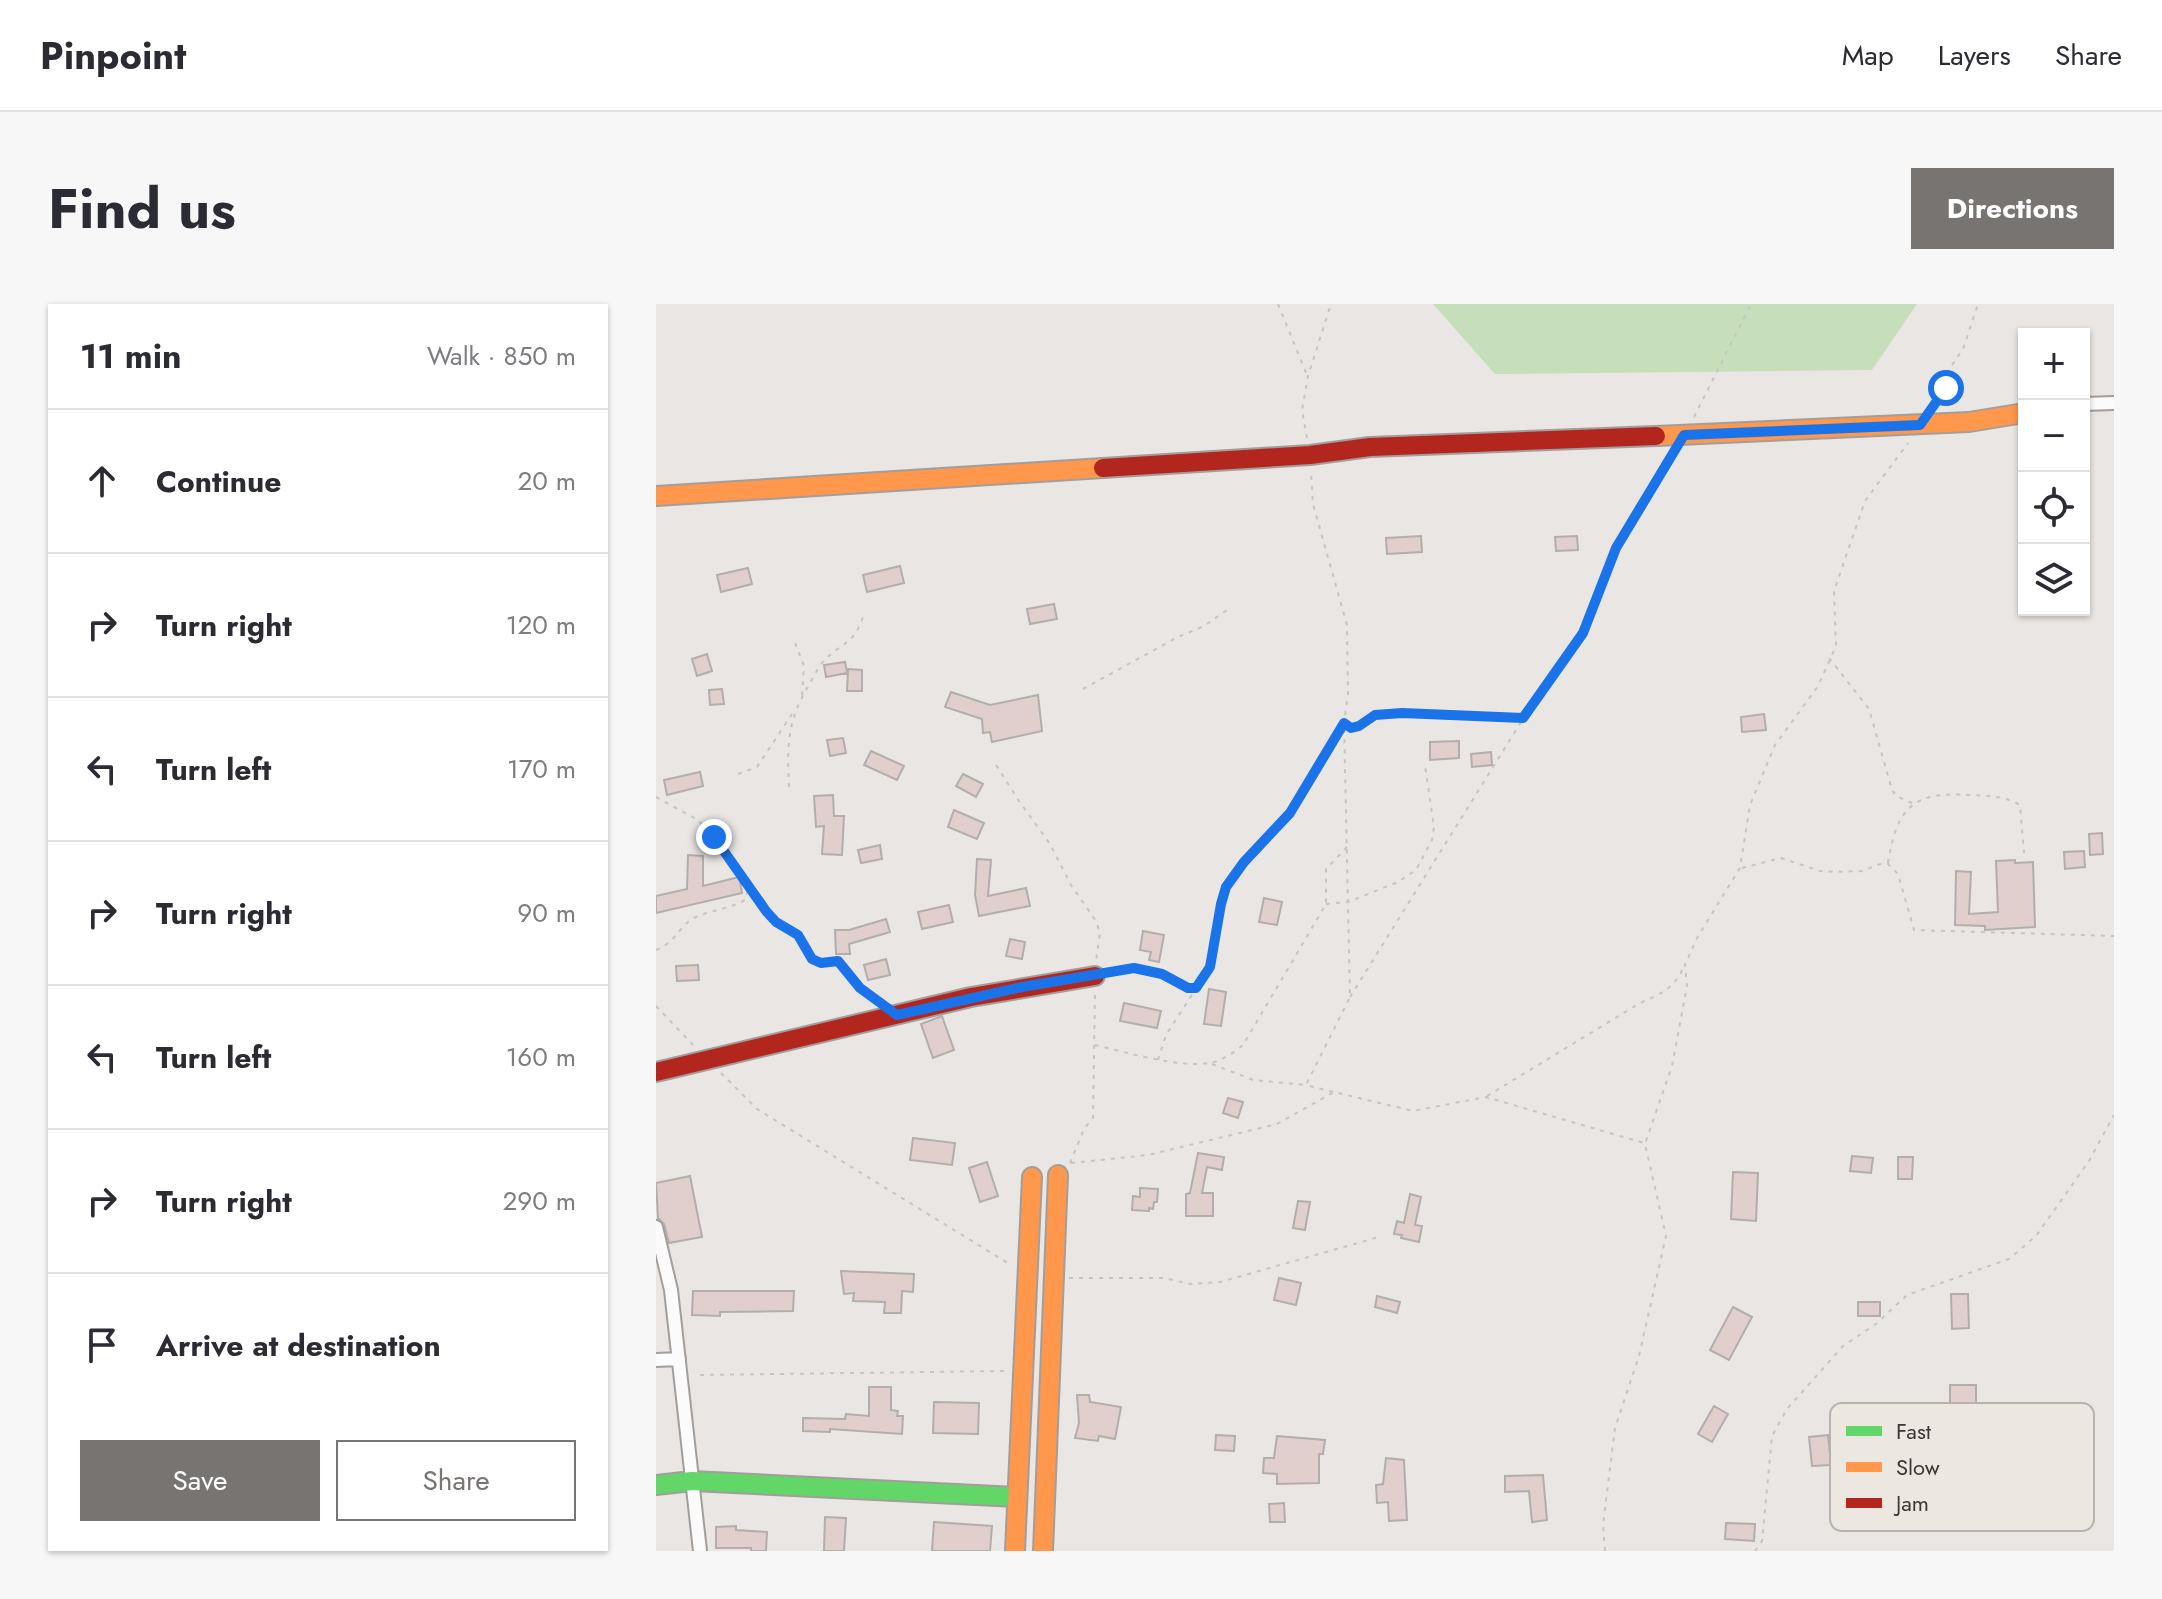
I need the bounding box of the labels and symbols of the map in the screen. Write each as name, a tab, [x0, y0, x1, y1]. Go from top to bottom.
route start	[1928, 370, 1964, 406]
route end	[696, 819, 732, 855]
legend	[1830, 1403, 2094, 1531]
text: Fast	[1896, 1415, 1932, 1447]
text: Slow	[1896, 1451, 1940, 1483]
text: Jam	[1893, 1487, 1929, 1519]

